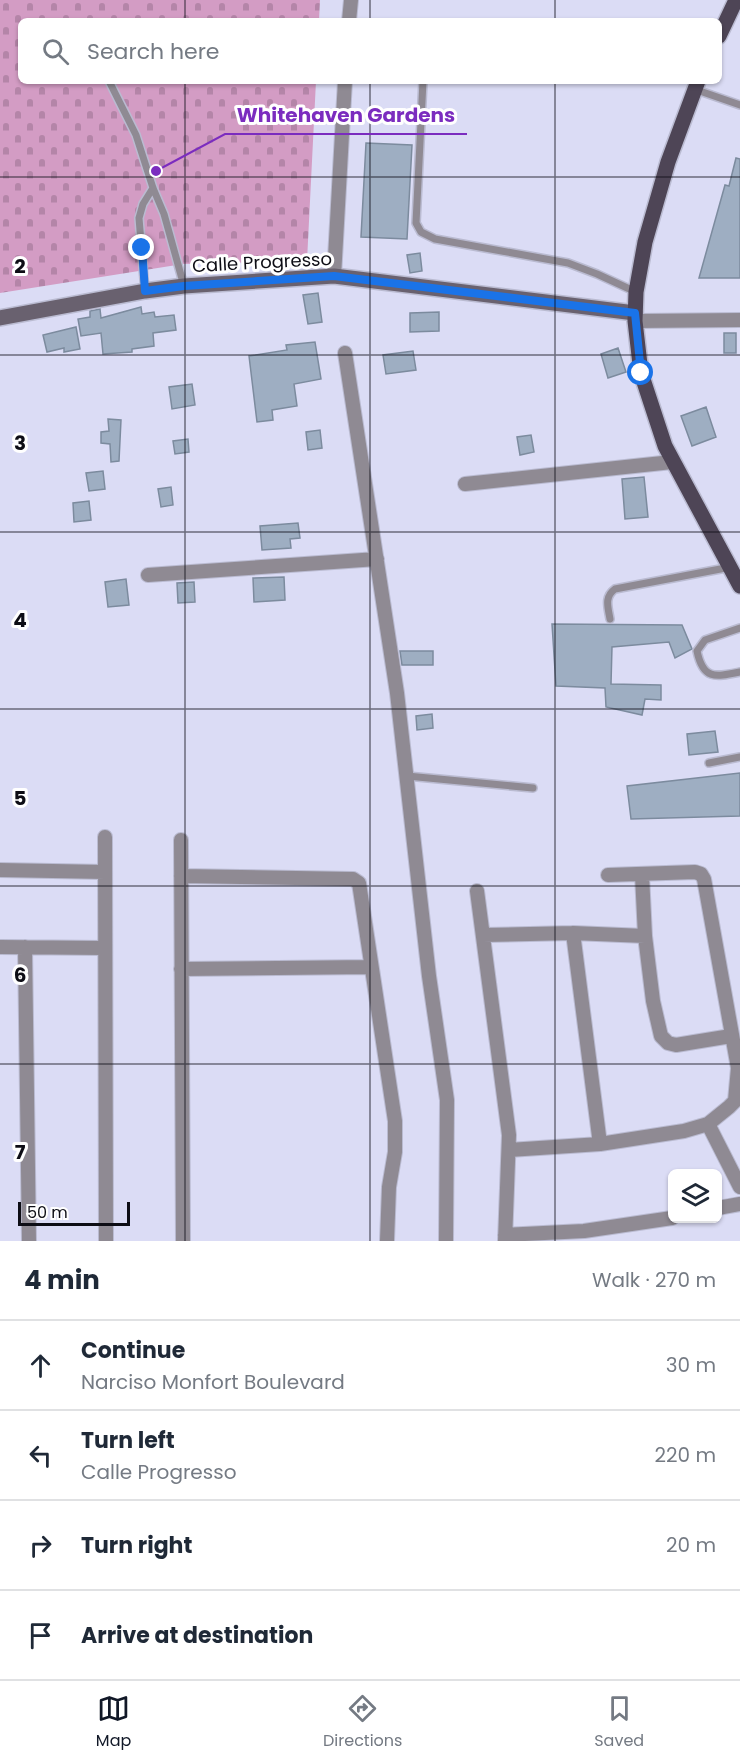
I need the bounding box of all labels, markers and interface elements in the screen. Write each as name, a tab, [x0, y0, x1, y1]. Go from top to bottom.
search box	[18, 18, 722, 84]
icon: search	[39, 35, 72, 68]
text: Search here	[87, 36, 220, 67]
callout: Whitehaven Gardens	[225, 96, 467, 134]
text: Whitehaven Gardens	[237, 101, 455, 129]
route end	[128, 234, 154, 260]
street label: Calle Progresso	[191, 246, 333, 278]
text: 2	[14, 252, 26, 280]
route start	[627, 359, 653, 385]
text: 3	[14, 429, 26, 457]
text: 4	[13, 606, 27, 634]
text: 5	[14, 784, 27, 812]
text: 6	[14, 961, 26, 989]
text: 7	[15, 1138, 26, 1166]
map controls	[668, 1169, 722, 1223]
button: layers	[668, 1169, 722, 1223]
scale bar	[18, 1199, 130, 1226]
text: 50 m	[27, 1201, 68, 1224]
text: 4 min	[24, 1262, 100, 1298]
text: Walk · 270 m	[592, 1266, 716, 1294]
text: Continue	[81, 1335, 185, 1366]
icon: ahead	[24, 1349, 57, 1382]
text: 30 m	[666, 1351, 716, 1379]
text: Narciso Monfort Boulevard	[81, 1368, 345, 1396]
text: Turn left	[81, 1425, 175, 1456]
icon: left	[24, 1439, 57, 1472]
text: 220 m	[655, 1441, 716, 1469]
text: Calle Progresso	[81, 1458, 236, 1486]
icon: right	[24, 1529, 57, 1562]
text: Turn right	[81, 1530, 192, 1561]
text: 20 m	[666, 1531, 716, 1559]
icon: arrive	[24, 1619, 57, 1652]
text: Arrive at destination	[81, 1620, 313, 1651]
tab: Map	[96, 1692, 131, 1753]
tab: Directions	[323, 1692, 402, 1753]
tab: Saved	[594, 1692, 644, 1753]

